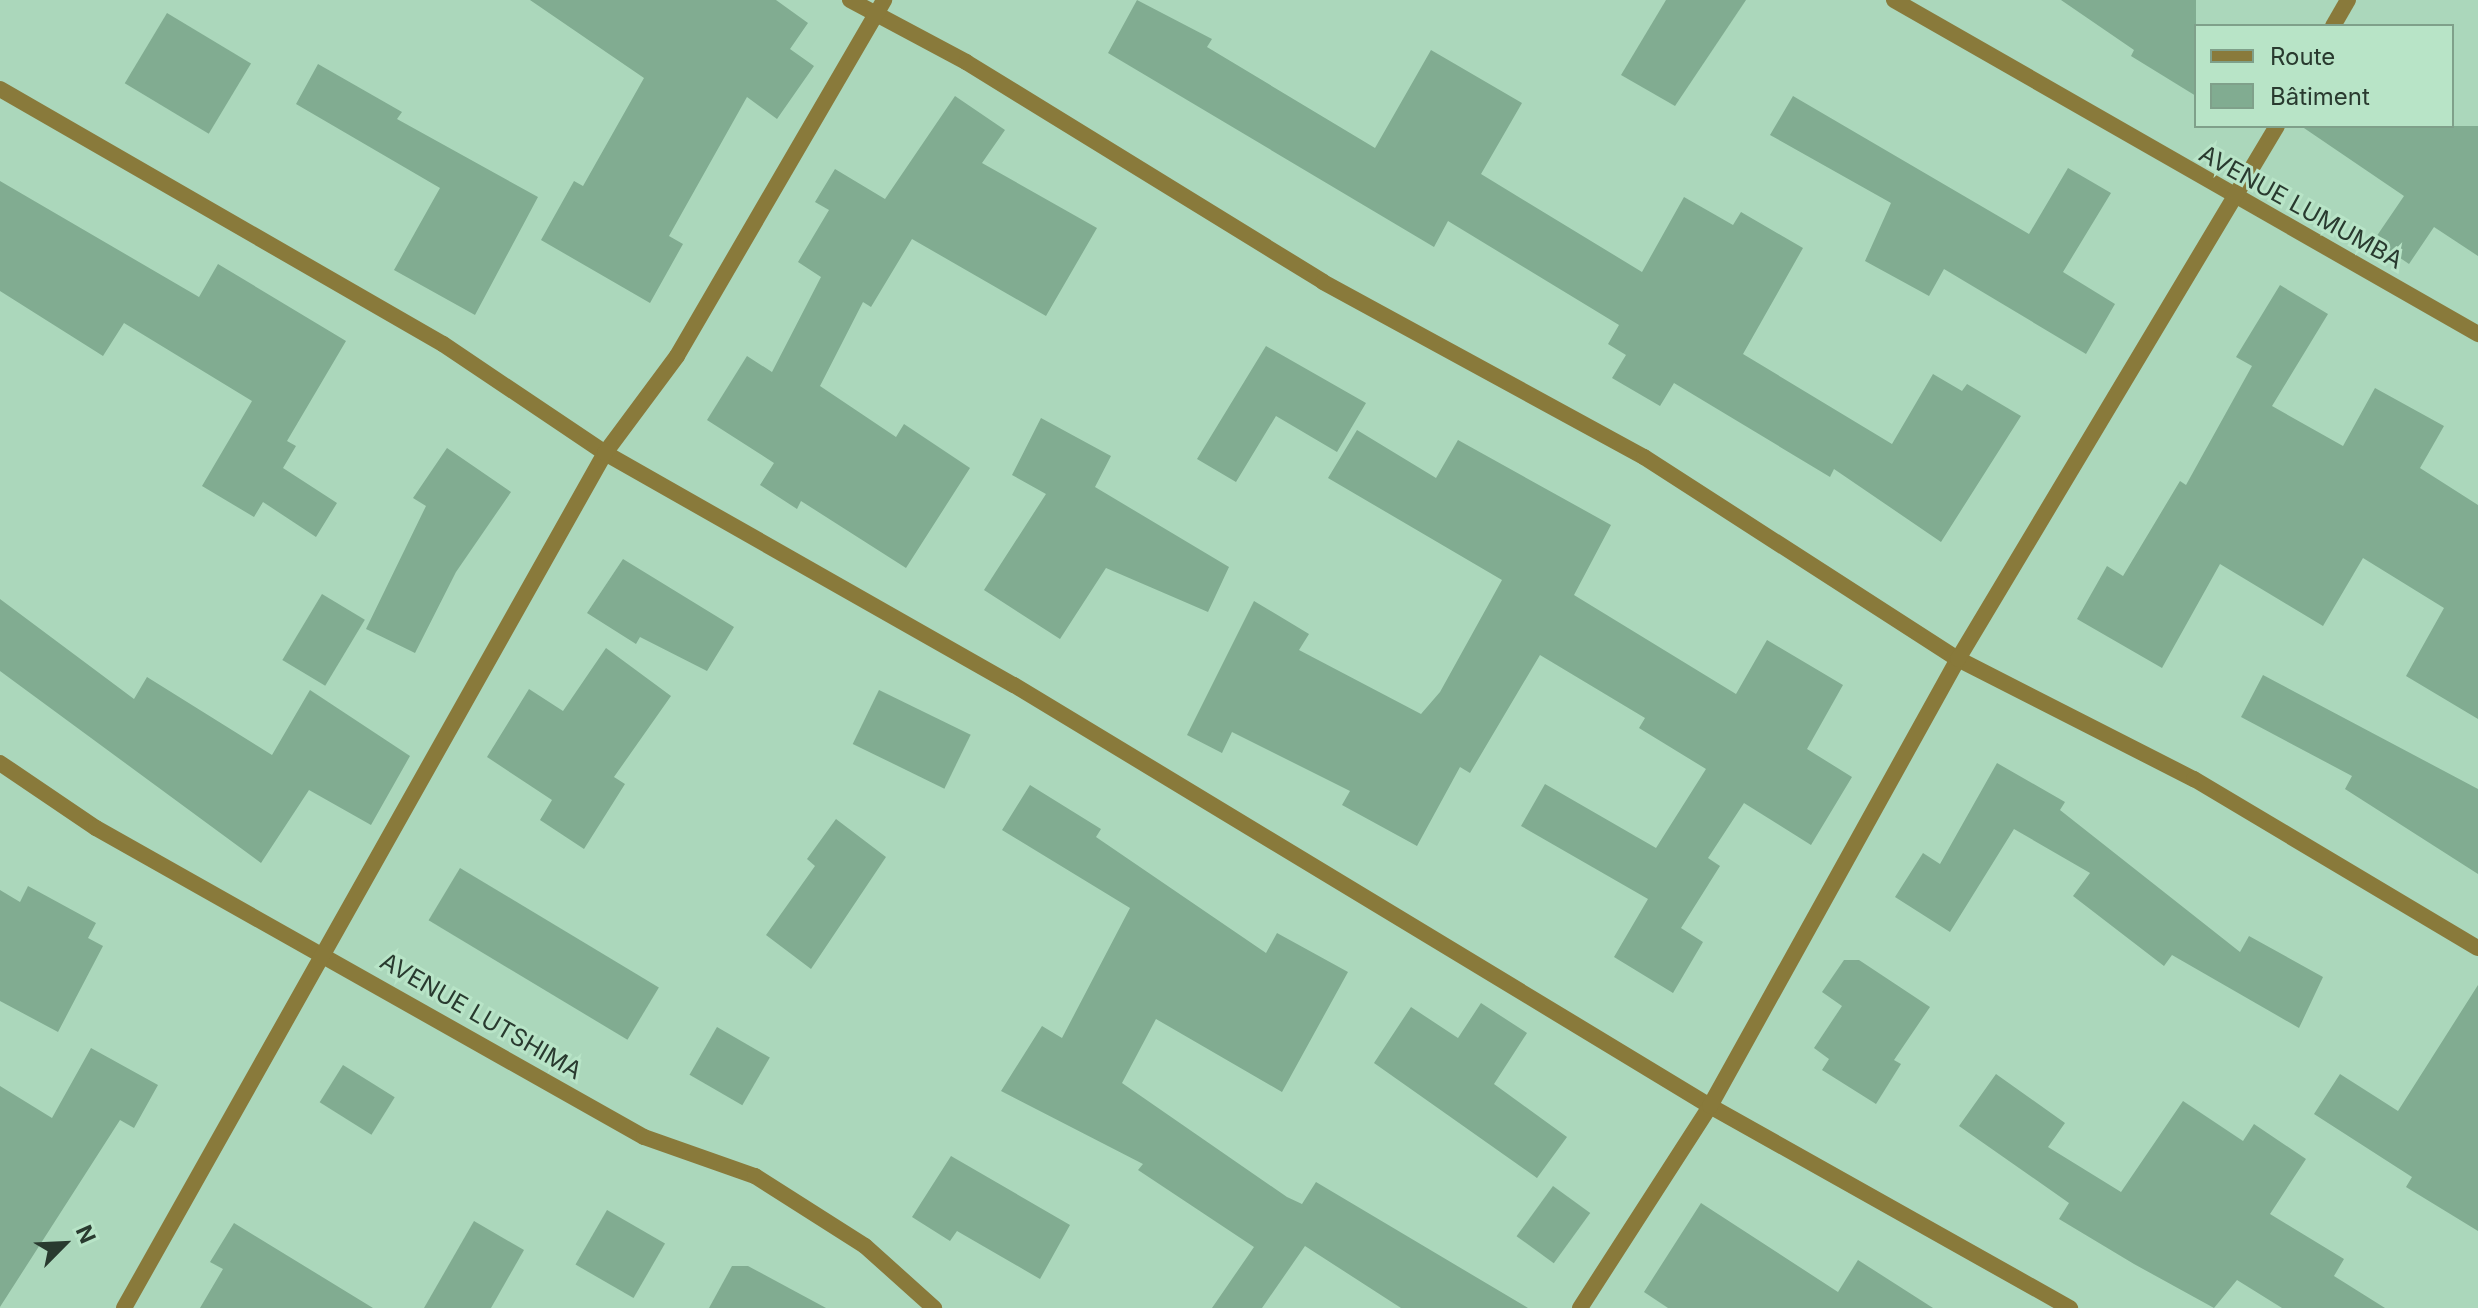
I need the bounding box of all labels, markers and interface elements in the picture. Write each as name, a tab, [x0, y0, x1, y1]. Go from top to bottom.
legend	[2194, 24, 2454, 128]
text: Route	[2270, 42, 2335, 71]
text: Bâtiment	[2270, 82, 2370, 111]
street label: AVENUE LUMUMBA	[2194, 139, 2408, 275]
street label: AVENUE LUTSHIMA	[375, 947, 587, 1085]
north arrow	[24, 1204, 104, 1284]
text: N	[71, 1221, 101, 1247]

